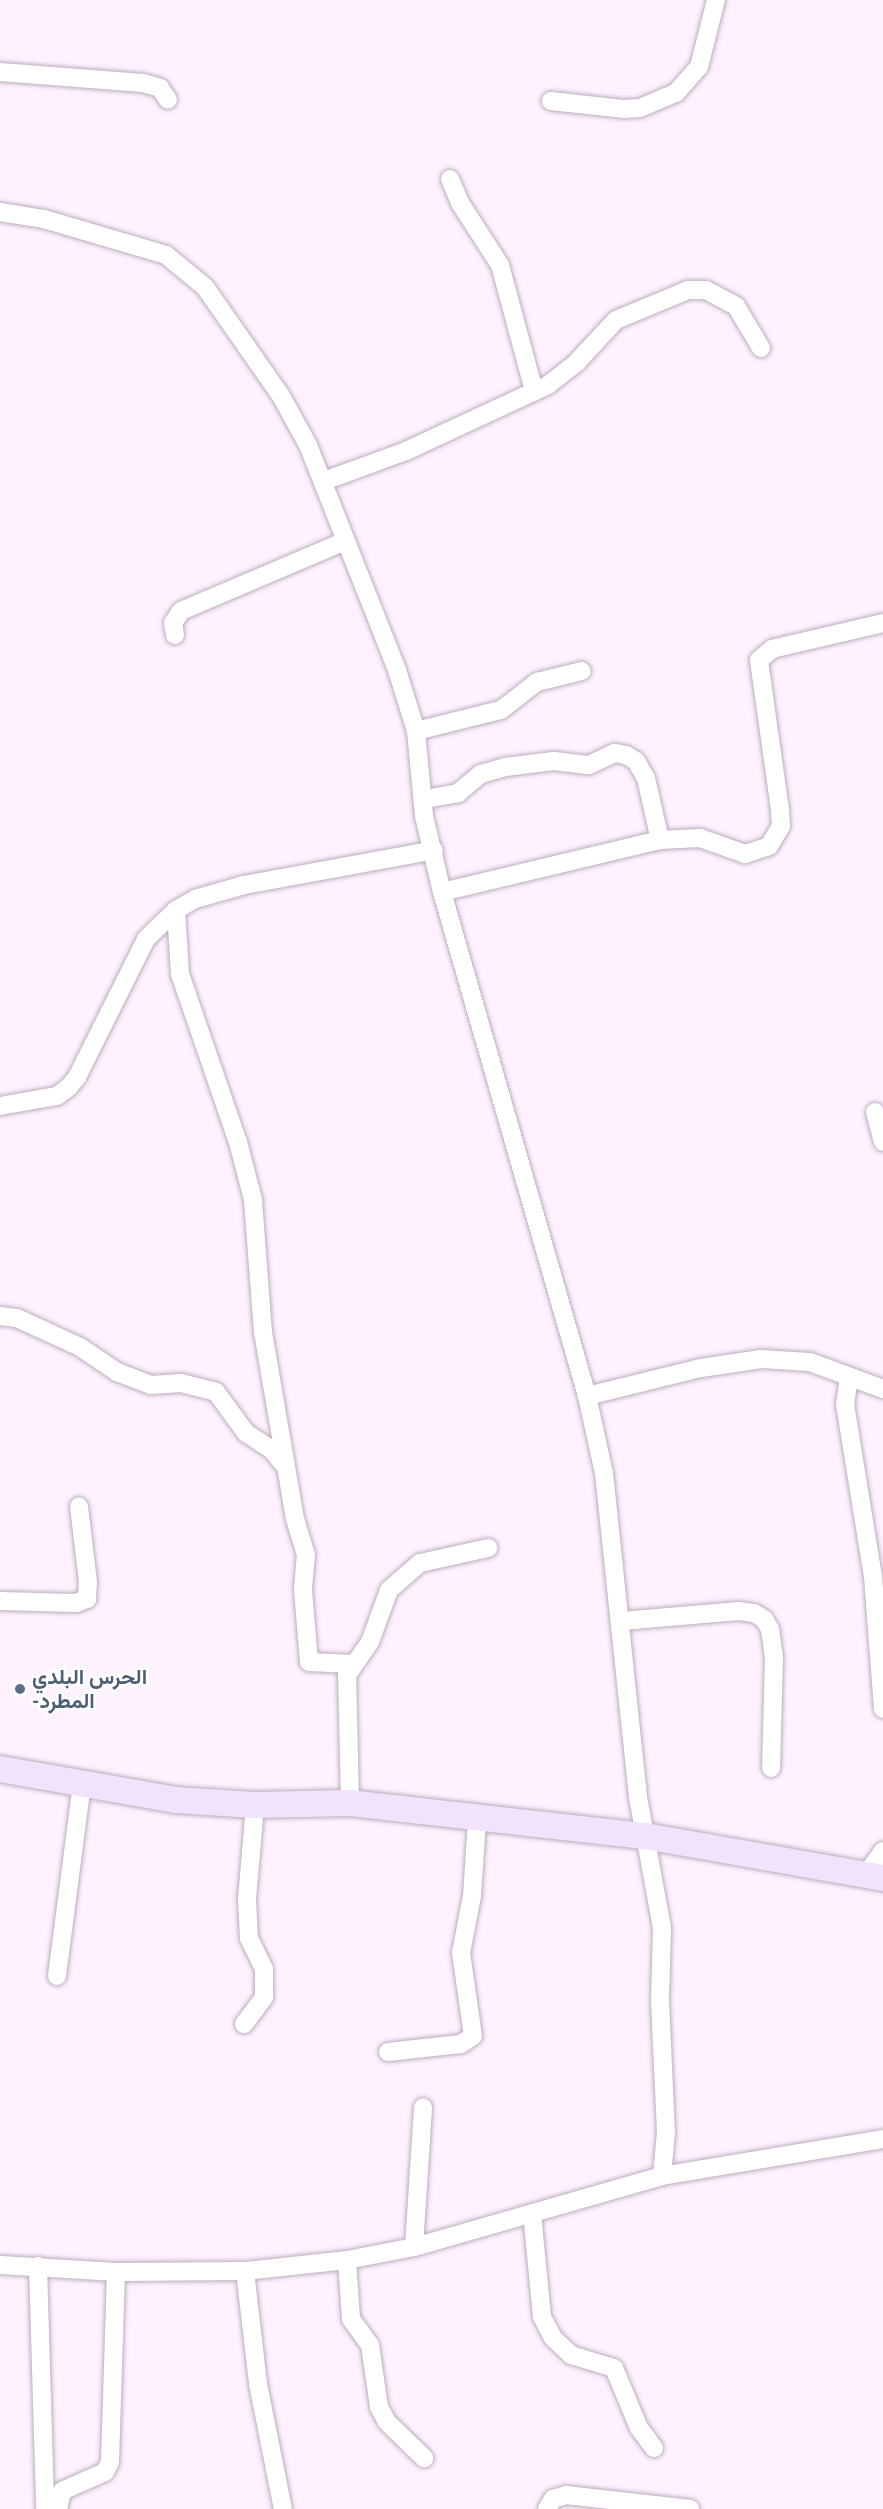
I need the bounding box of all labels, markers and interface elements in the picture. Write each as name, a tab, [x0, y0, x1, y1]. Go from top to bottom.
place label: الحرس البلدي -المطرد	[32, 1664, 147, 1714]
marker: الحرس البلدي -المطرد	[13, 1682, 27, 1696]

